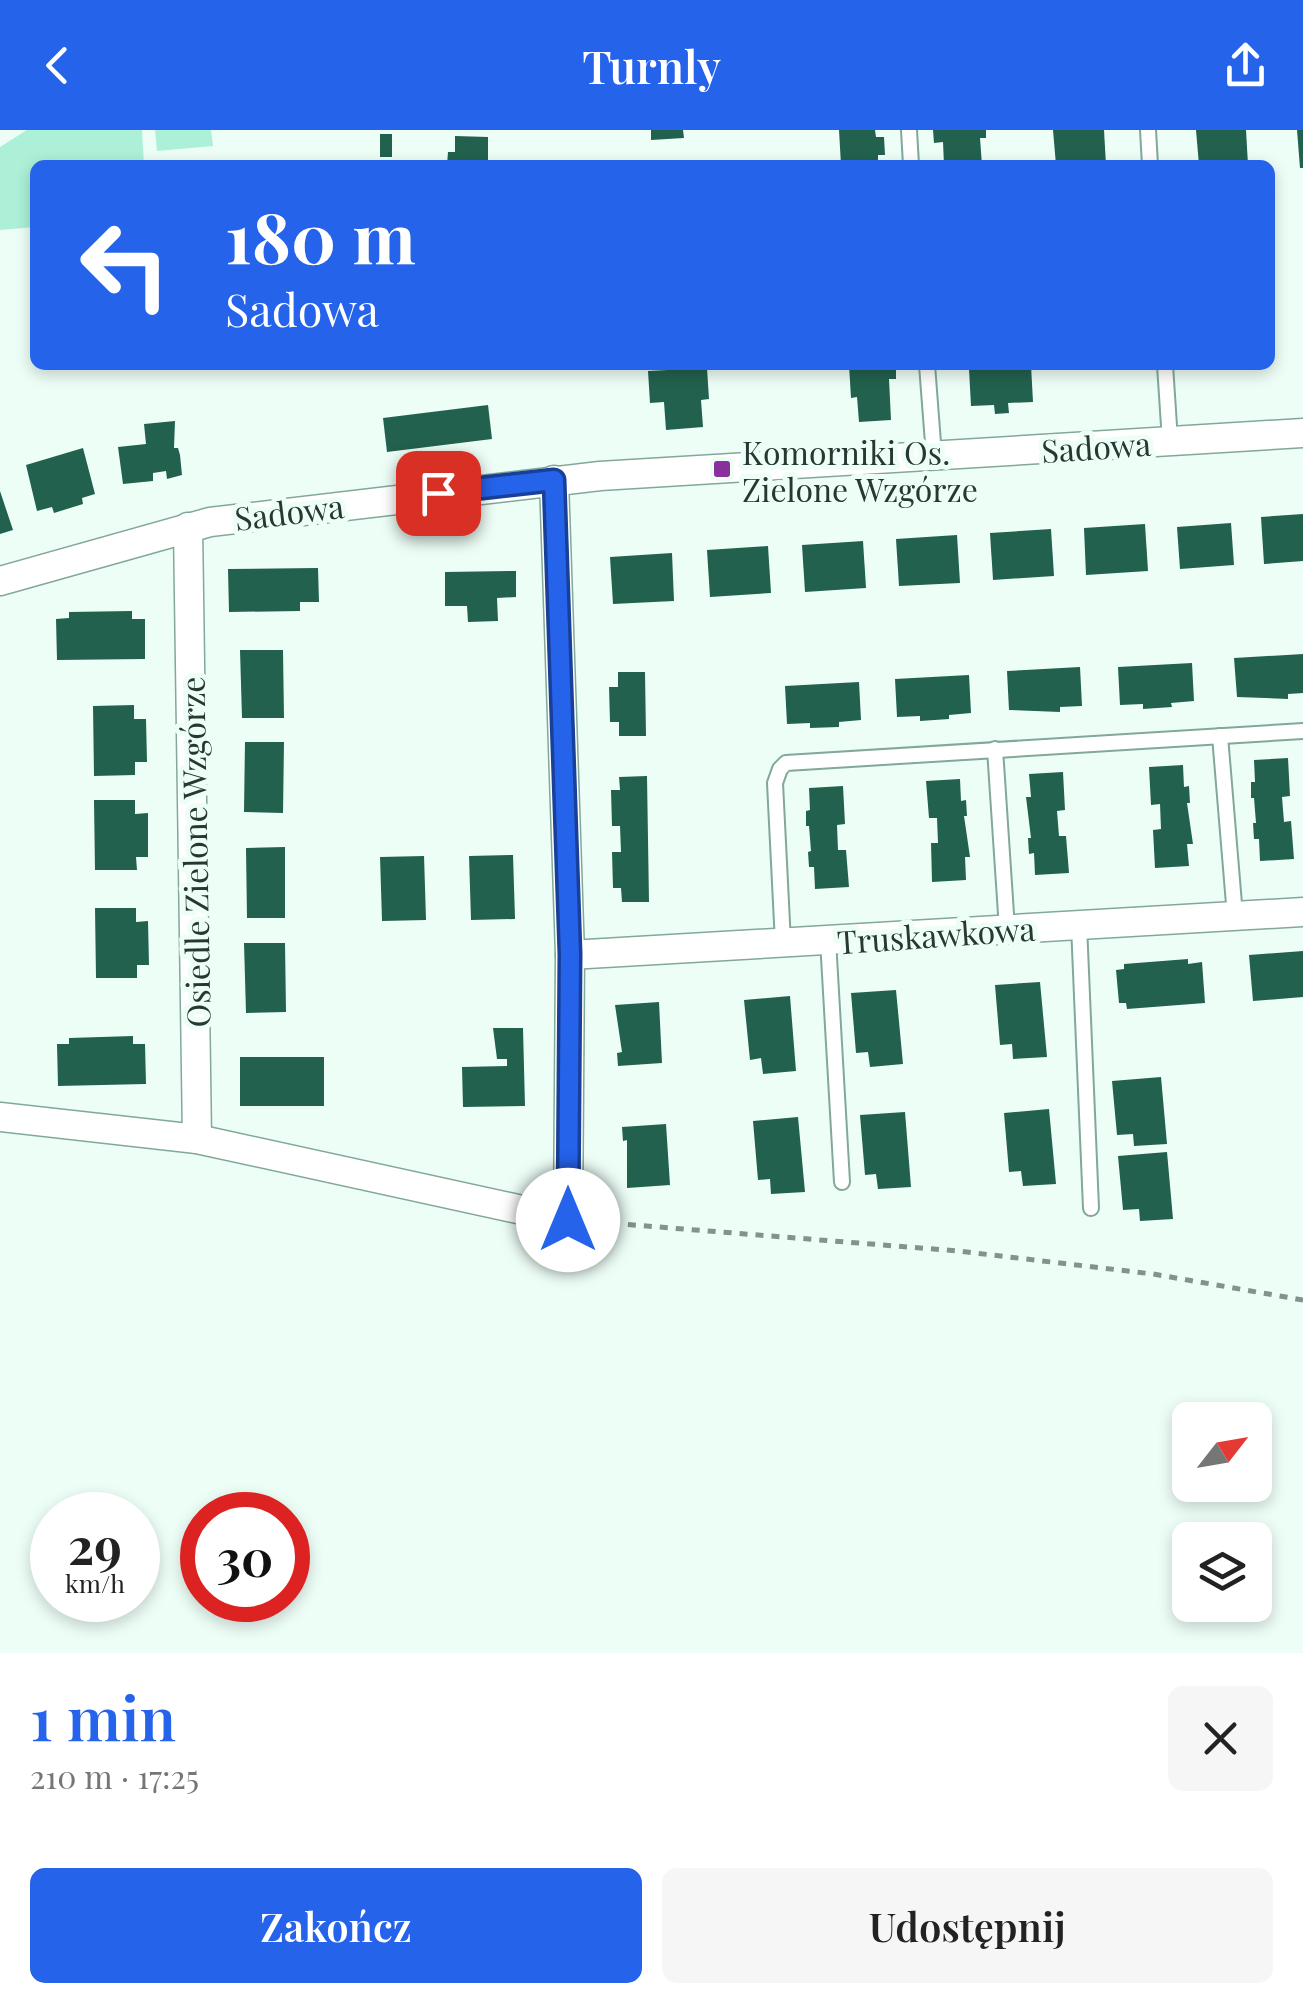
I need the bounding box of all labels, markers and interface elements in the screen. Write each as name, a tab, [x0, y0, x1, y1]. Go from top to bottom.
text: Turnly	[582, 35, 721, 95]
icon: back	[30, 38, 85, 93]
icon: share	[1218, 38, 1273, 93]
text: 180 m	[225, 188, 416, 282]
icon: left	[60, 200, 190, 330]
text: Sadowa	[225, 278, 379, 338]
street label: Sadowa	[1040, 421, 1152, 471]
place label: Komorniki Os. Zielone Wzgórze	[742, 430, 978, 510]
pin	[396, 451, 481, 536]
marker: Komorniki Os. Zielone Wzgórze	[711, 458, 733, 480]
icon: arrive	[411, 466, 466, 521]
street label: Sadowa	[232, 483, 346, 539]
street label: Osiedle Zielone Wzgórze	[169, 676, 219, 1028]
street label: Truskawkowa	[836, 906, 1036, 962]
position arrow	[516, 1168, 620, 1272]
north arrow	[1172, 1402, 1272, 1502]
map controls	[1172, 1402, 1272, 1622]
speed limit sign: 30	[180, 1492, 310, 1622]
text: 29	[68, 1511, 122, 1578]
button: layers	[1172, 1522, 1272, 1622]
text: km/h	[65, 1566, 125, 1599]
text: 1 min	[30, 1676, 176, 1756]
button: close	[1168, 1686, 1273, 1791]
text: 210 m · 17:25	[30, 1754, 199, 1797]
button: Zakończ	[30, 1868, 642, 1983]
button: Udostępnij	[662, 1868, 1273, 1983]

